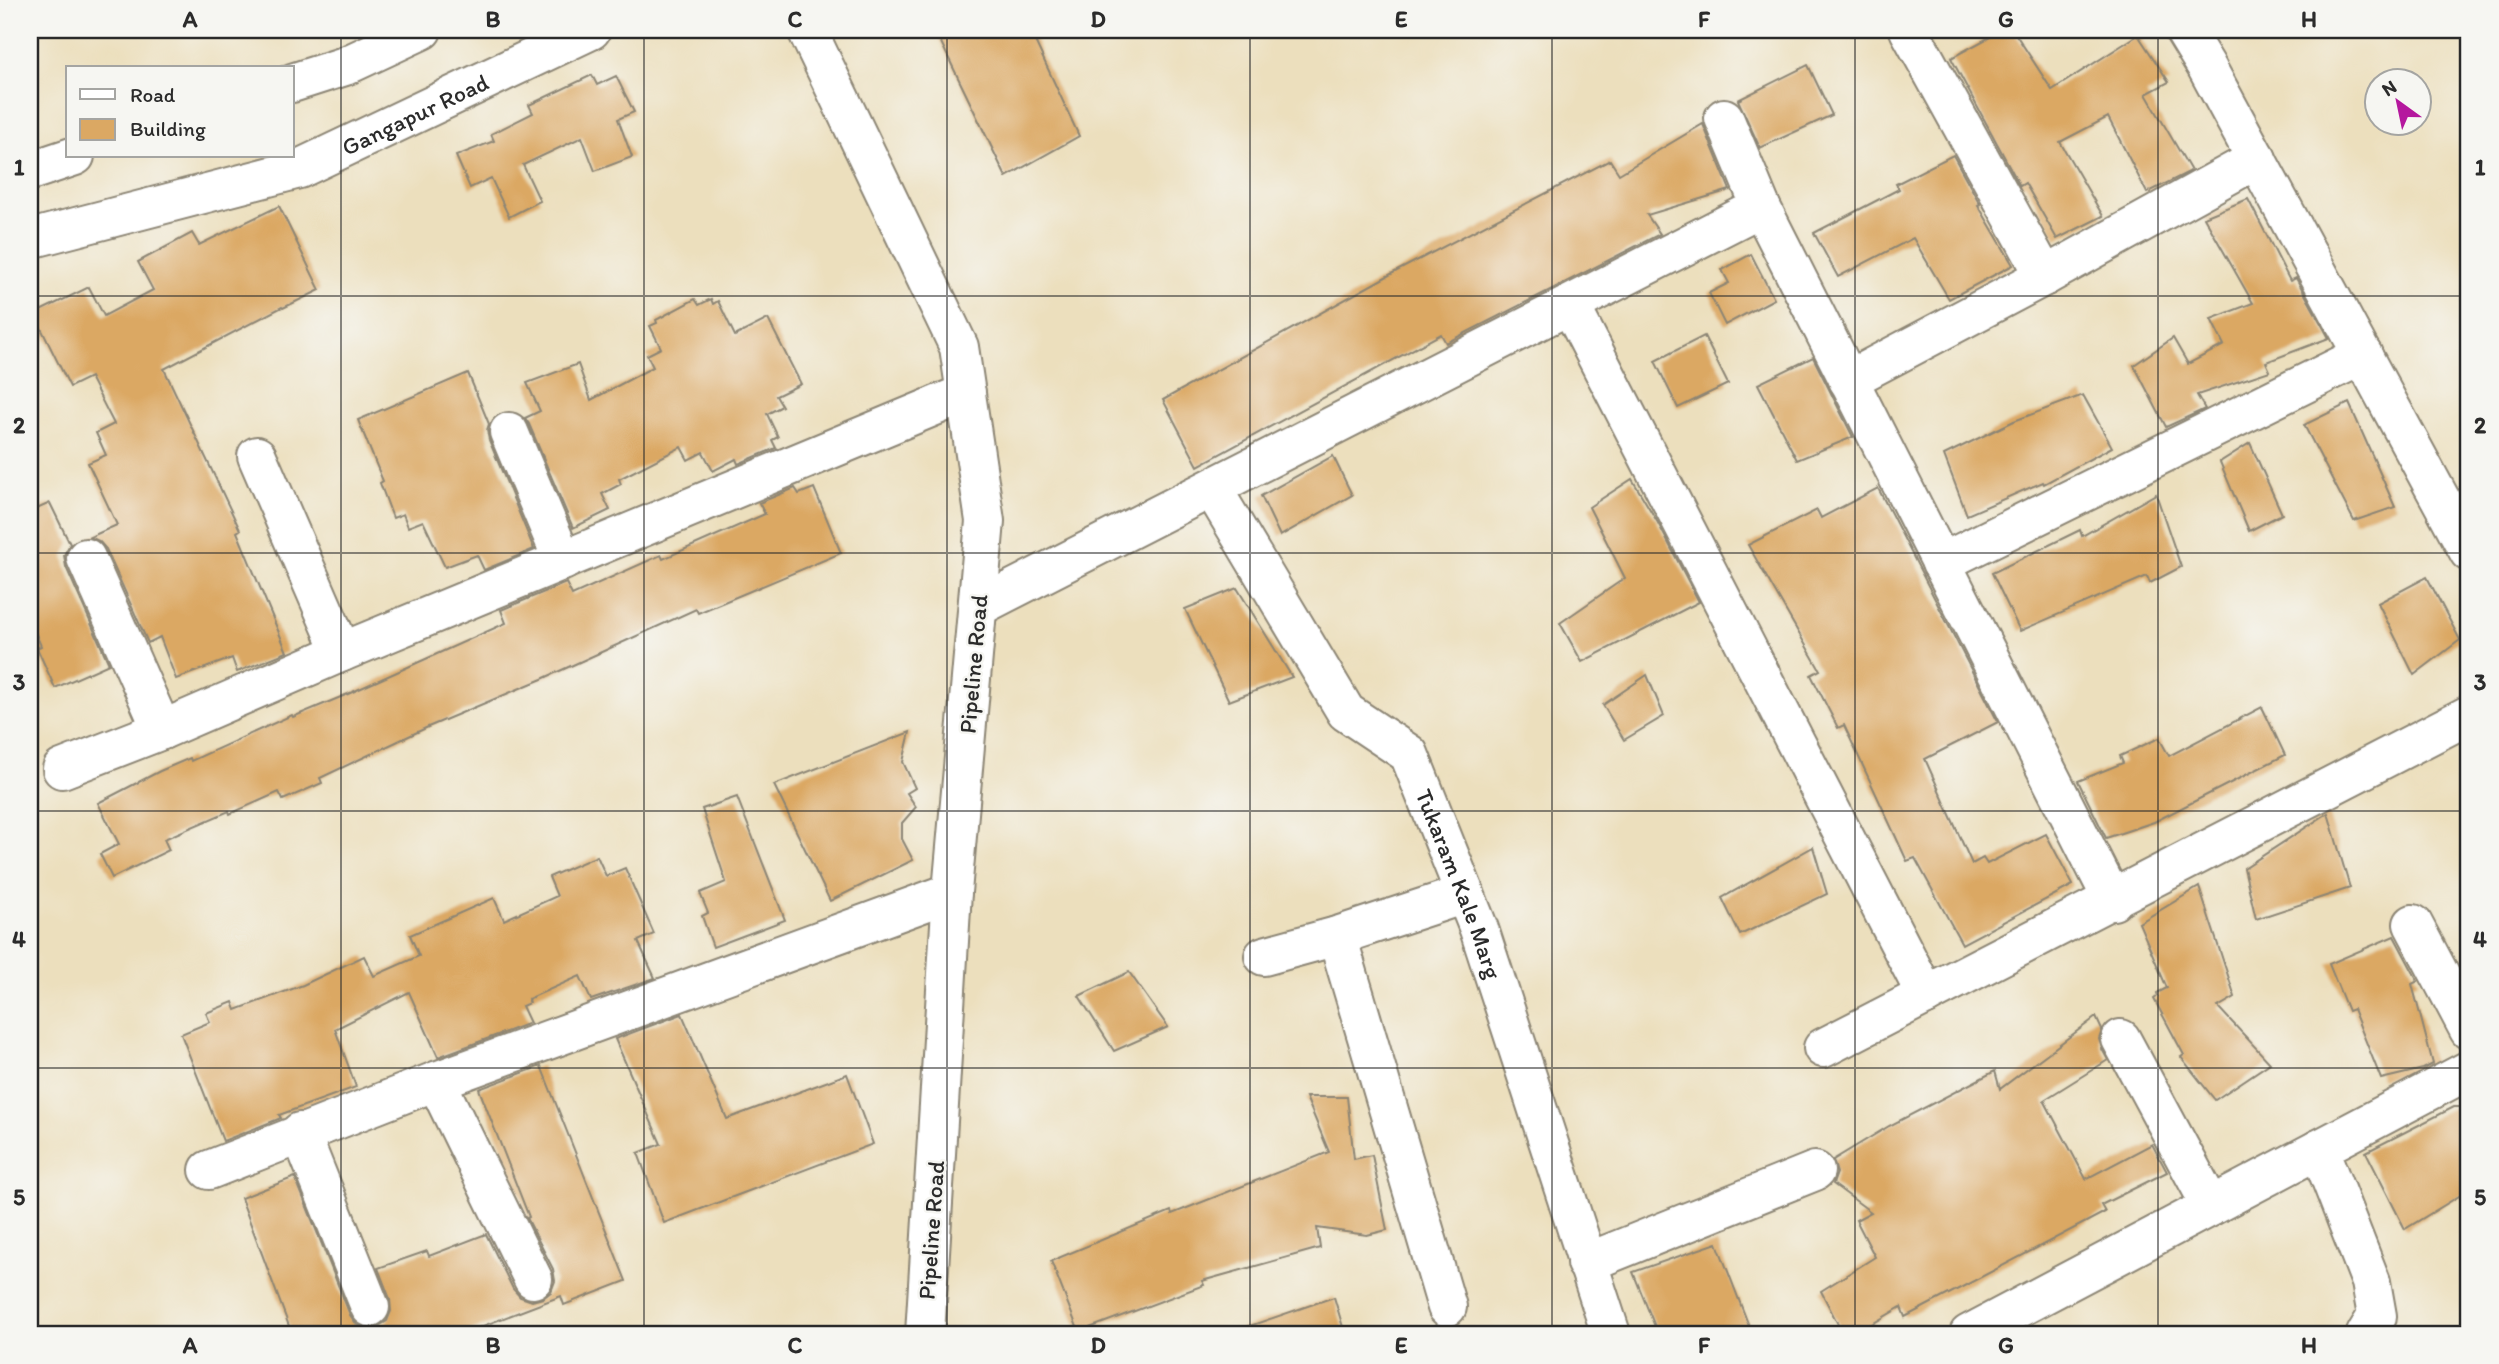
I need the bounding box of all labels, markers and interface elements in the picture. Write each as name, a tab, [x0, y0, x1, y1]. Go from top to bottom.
text: A	[182, 5, 198, 33]
text: B	[486, 5, 501, 33]
text: C	[788, 5, 803, 33]
text: D	[1090, 5, 1106, 33]
text: E	[1395, 5, 1408, 33]
text: F	[1698, 5, 1711, 33]
text: G	[1998, 5, 2014, 33]
text: H	[2301, 5, 2317, 33]
legend	[66, 66, 294, 158]
north arrow	[2362, 66, 2432, 136]
street label: Gangapur Road	[337, 67, 493, 161]
text: N	[2377, 75, 2401, 101]
text: Road	[130, 82, 176, 107]
text: Building	[130, 116, 206, 141]
text: 1	[14, 153, 25, 181]
text: 1	[2475, 153, 2486, 181]
text: 2	[13, 411, 26, 439]
text: 2	[2474, 411, 2487, 439]
street label: Pipeline Road	[952, 593, 994, 735]
text: 3	[13, 668, 26, 696]
text: 3	[2474, 668, 2487, 696]
street label: Tukaram Kale Marg	[1410, 785, 1509, 983]
text: 4	[12, 925, 26, 953]
text: 4	[2473, 925, 2487, 953]
street label: Pipeline Road	[912, 1159, 950, 1301]
text: 5	[13, 1183, 25, 1211]
text: 5	[2474, 1183, 2486, 1211]
text: A	[182, 1331, 198, 1359]
text: B	[486, 1331, 501, 1359]
text: C	[788, 1331, 803, 1359]
text: D	[1090, 1331, 1106, 1359]
text: E	[1395, 1331, 1408, 1359]
text: F	[1698, 1331, 1711, 1359]
text: G	[1998, 1331, 2014, 1359]
text: H	[2301, 1331, 2317, 1359]

